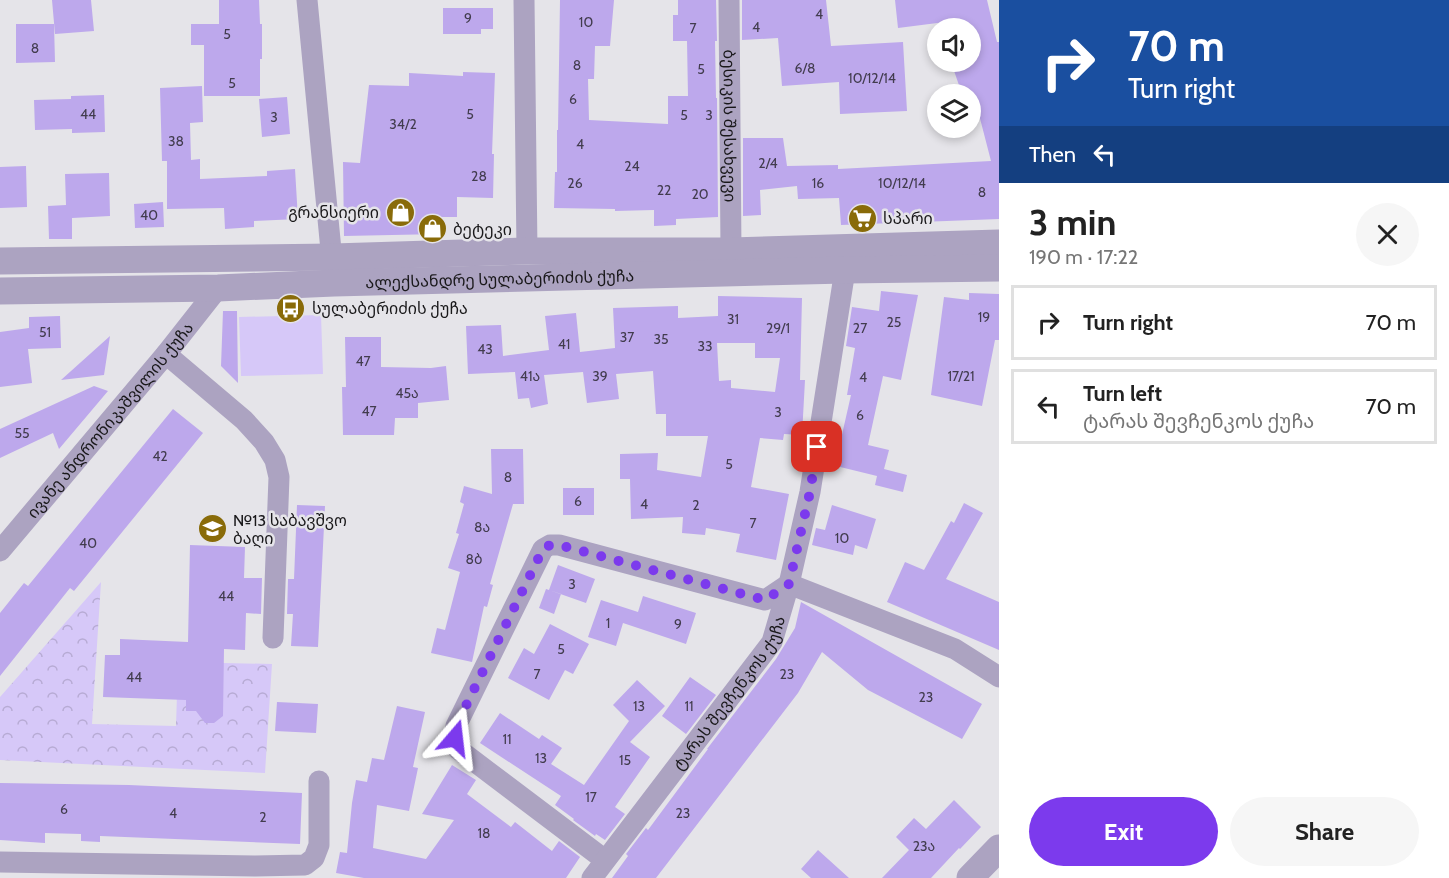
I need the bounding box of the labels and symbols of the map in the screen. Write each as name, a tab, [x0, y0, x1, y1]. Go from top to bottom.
house number: 4	[815, 5, 823, 23]
house number: 9	[464, 9, 472, 27]
house number: 10	[579, 13, 593, 31]
house number: 4	[752, 18, 760, 36]
house number: 7	[689, 19, 697, 37]
house number: 5	[223, 25, 231, 43]
house number: 8	[31, 39, 39, 57]
street label: ბესიკის შესახვევი	[719, 49, 740, 203]
house number: 8	[573, 56, 581, 74]
house number: 6/8	[795, 59, 815, 77]
house number: 5	[697, 60, 705, 78]
house number: 10/12/14	[848, 69, 896, 87]
house number: 5	[228, 74, 236, 92]
house number: 6	[569, 90, 577, 108]
house number: 44	[80, 105, 96, 123]
house number: 5	[466, 105, 474, 123]
house number: 5	[680, 106, 688, 124]
house number: 3	[705, 106, 713, 124]
house number: 3	[270, 108, 278, 126]
house number: 34/2	[389, 115, 417, 133]
house number: 38	[168, 132, 184, 150]
house number: 4	[576, 135, 584, 153]
house number: 2/4	[758, 154, 778, 172]
house number: 24	[624, 157, 640, 175]
house number: 28	[471, 167, 487, 185]
house number: 26	[567, 174, 583, 192]
house number: 16	[812, 174, 824, 192]
house number: 10/12/14	[878, 174, 926, 192]
house number: 22	[657, 181, 671, 199]
house number: 8	[978, 183, 986, 201]
house number: 20	[691, 185, 709, 203]
shop icon: გრანსიერი	[384, 196, 416, 228]
supermarket icon: სპარი	[846, 202, 878, 234]
place label: გრანსიერი	[288, 203, 379, 222]
house number: 40	[140, 206, 158, 224]
place label: სპარი	[883, 209, 933, 228]
shop icon: ბეტეკი	[416, 213, 448, 245]
place label: ბეტეკი	[453, 220, 512, 239]
street label: ალექსანდრე სულაბერიძის ქუჩა	[365, 266, 634, 293]
bus stop icon: სულაბერიძის ქუჩა	[275, 292, 307, 324]
place label: სულაბერიძის ქუჩა	[312, 299, 468, 319]
house number: 19	[978, 308, 990, 326]
house number: 31	[727, 310, 739, 328]
house number: 25	[887, 313, 901, 331]
street label: ივანე ანდრონიკაშვილის ქუჩა	[23, 318, 197, 522]
house number: 29/1	[766, 319, 790, 337]
house number: 27	[853, 319, 867, 337]
house number: 51	[39, 323, 51, 341]
house number: 37	[620, 328, 634, 346]
house number: 35	[653, 330, 669, 348]
house number: 41	[558, 335, 570, 353]
house number: 33	[697, 337, 713, 355]
house number: 43	[477, 340, 493, 358]
house number: 47	[355, 352, 371, 370]
house number: 41ა	[520, 367, 540, 385]
house number: 39	[592, 367, 608, 385]
house number: 17/21	[947, 367, 975, 385]
house number: 4	[859, 368, 867, 386]
house number: 45ა	[395, 384, 419, 402]
house number: 47	[361, 402, 377, 420]
house number: 3	[774, 403, 782, 421]
house number: 6	[856, 406, 864, 424]
pin	[791, 421, 842, 472]
house number: 55	[14, 424, 30, 442]
house number: 42	[152, 447, 168, 465]
house number: 5	[725, 455, 733, 473]
house number: 8	[504, 468, 512, 486]
house number: 6	[574, 492, 582, 510]
house number: 4	[640, 495, 648, 513]
house number: 2	[692, 496, 700, 514]
place label: №13 საბავშვო ბაღი	[233, 511, 347, 548]
school or university icon: №13 საბავშვო ბაღი	[196, 513, 228, 545]
house number: 7	[749, 514, 757, 532]
house number: 8ა	[474, 518, 490, 536]
house number: 10	[835, 529, 849, 547]
house number: 40	[79, 534, 97, 552]
house number: 8ბ	[466, 550, 482, 568]
house number: 3	[568, 575, 576, 593]
house number: 44	[218, 587, 234, 605]
house number: 1	[606, 614, 610, 632]
street label: ტარას შევჩენკოს ქუჩა	[669, 614, 789, 774]
house number: 9	[674, 615, 682, 633]
house number: 5	[557, 640, 565, 658]
house number: 7	[533, 665, 541, 683]
house number: 23	[780, 665, 794, 683]
house number: 44	[126, 668, 142, 686]
house number: 23	[919, 688, 933, 706]
house number: 13	[633, 697, 645, 715]
house number: 11	[684, 697, 694, 715]
position arrow	[423, 706, 487, 770]
house number: 11	[502, 730, 512, 748]
house number: 13	[535, 749, 547, 767]
house number: 15	[619, 751, 631, 769]
house number: 17	[585, 788, 597, 806]
house number: 6	[60, 800, 68, 818]
house number: 4	[169, 804, 177, 822]
house number: 23	[676, 804, 690, 822]
house number: 2	[259, 808, 267, 826]
house number: 18	[477, 824, 491, 842]
house number: 23ა	[913, 837, 935, 855]

